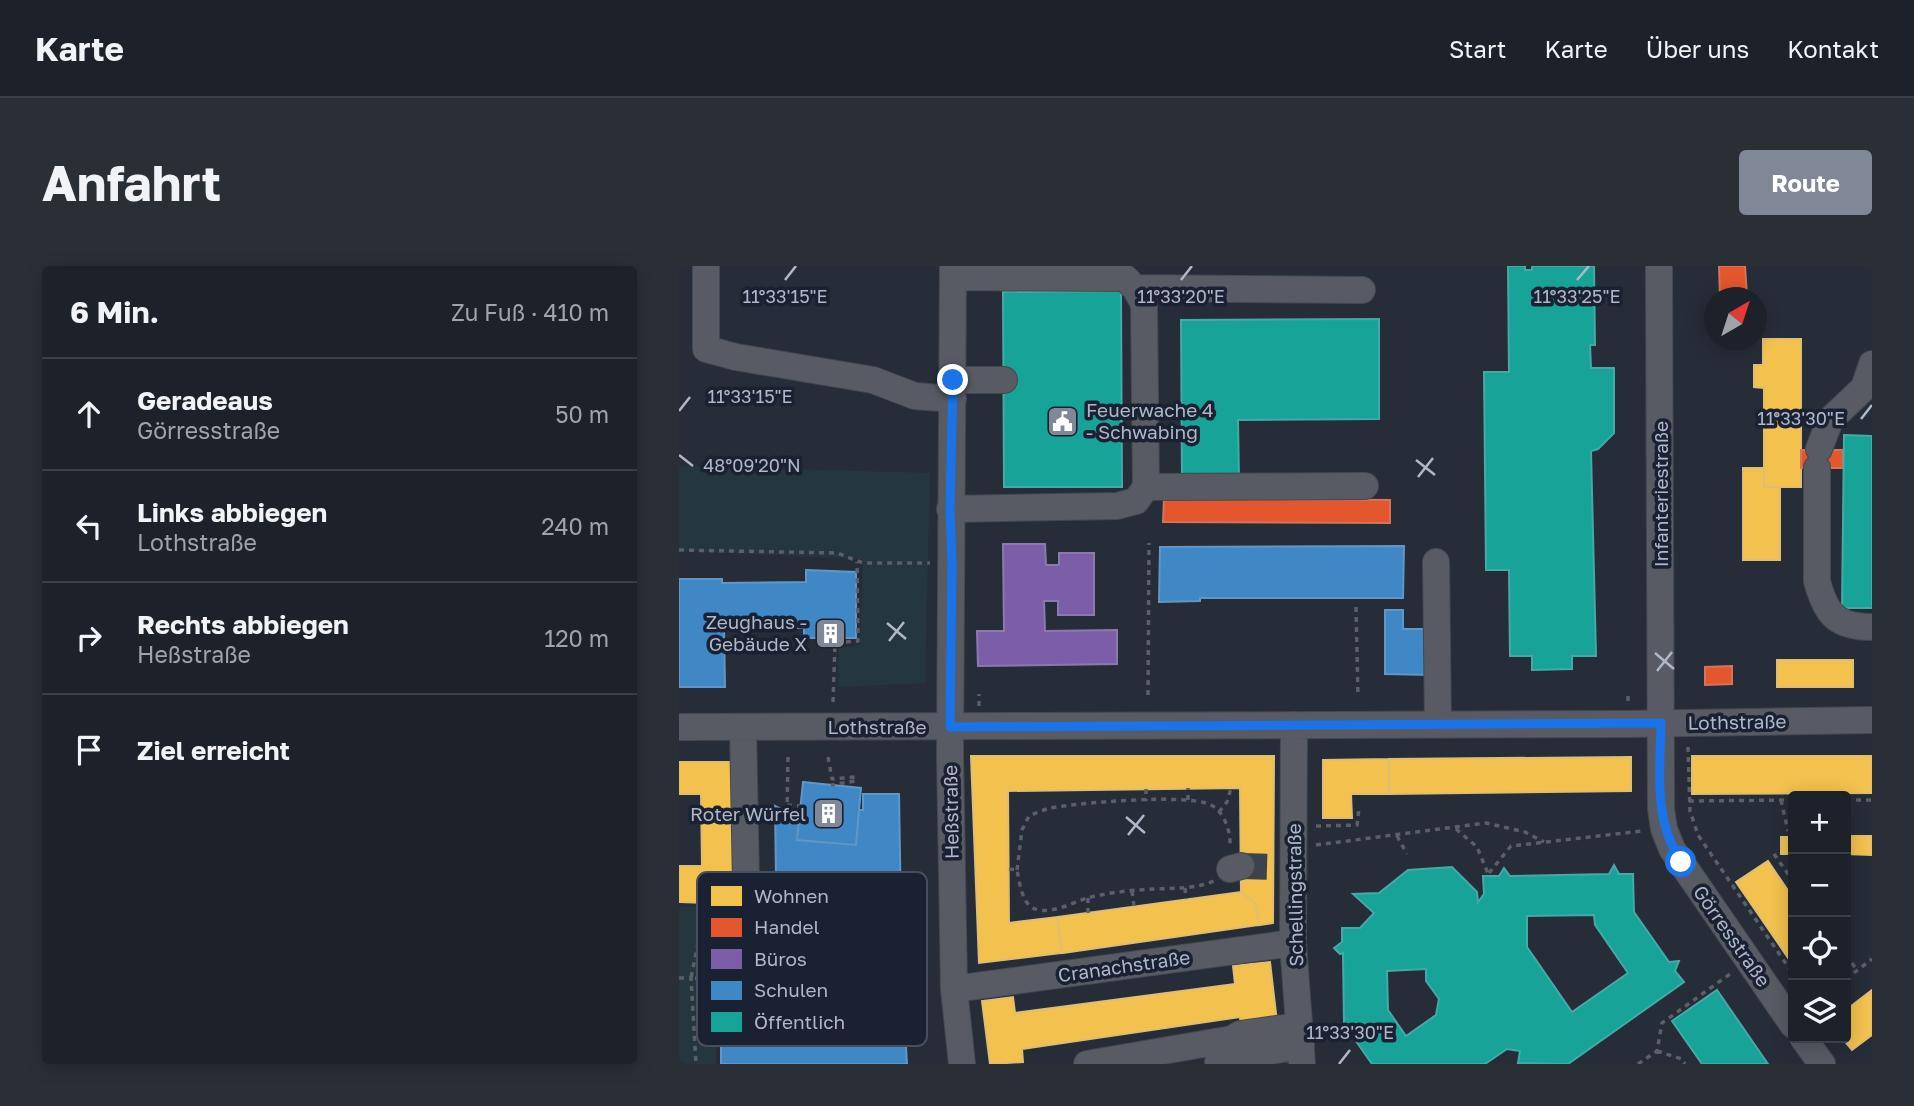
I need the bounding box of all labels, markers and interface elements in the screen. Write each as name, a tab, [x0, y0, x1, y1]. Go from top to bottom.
text: Karte	[35, 29, 124, 68]
text: Start	[1449, 34, 1506, 63]
text: Karte	[1544, 34, 1608, 63]
text: Über uns	[1646, 34, 1749, 63]
text: Kontakt	[1787, 34, 1879, 63]
button: Route	[1739, 150, 1872, 215]
text: Anfahrt	[42, 153, 221, 212]
text: 11°33'15"E	[742, 285, 828, 307]
text: 11°33'20"E	[1137, 285, 1225, 307]
text: 11°33'25"E	[1534, 285, 1620, 307]
north arrow	[1704, 287, 1767, 350]
text: 6 Min.	[70, 294, 159, 330]
text: Zu Fuß · 410 m	[451, 298, 609, 326]
route end	[937, 364, 968, 395]
text: Geradeaus	[137, 385, 273, 416]
text: 11°33'15"E	[707, 385, 793, 407]
icon: ahead	[70, 395, 108, 433]
place label: Feuerwache 4 - Schwabing	[1086, 398, 1214, 443]
text: 50 m	[555, 400, 609, 428]
public building icon: Feuerwache 4 - Schwabing	[1046, 404, 1080, 438]
text: 11°33'30"E	[1757, 407, 1845, 429]
text: Görresstraße	[137, 416, 280, 444]
street label: Infanteriestraße	[1649, 421, 1672, 567]
text: 48°09'20"N	[703, 454, 801, 476]
text: Links abbiegen	[137, 497, 327, 528]
icon: left	[70, 507, 108, 545]
text: 240 m	[541, 512, 609, 540]
text: Lothstraße	[137, 528, 257, 556]
text: Rechts abbiegen	[137, 609, 349, 640]
place label: Zeughaus - Gebäude X	[706, 610, 807, 655]
building icon: Zeughaus - Gebäude X	[813, 616, 847, 650]
icon: right	[70, 619, 108, 657]
text: 120 m	[544, 624, 609, 652]
text: Heßstraße	[137, 640, 251, 668]
street label: Lothstraße	[1687, 709, 1787, 734]
street label: Lothstraße	[828, 715, 927, 738]
icon: arrive	[70, 731, 108, 769]
text: Ziel erreicht	[137, 735, 290, 766]
street label: Heßstraße	[938, 765, 963, 859]
map controls	[1788, 791, 1851, 1043]
button: +	[1788, 791, 1851, 854]
building icon: Roter Würfel	[812, 797, 846, 831]
place label: Roter Würfel	[690, 802, 806, 825]
street label: Schellingstraße	[1282, 823, 1307, 967]
route start	[1665, 846, 1696, 877]
button: −	[1788, 854, 1851, 917]
legend	[697, 872, 927, 1046]
street label: Görresstraße	[1689, 881, 1776, 991]
text: Wohnen	[754, 884, 829, 907]
text: Handel	[754, 915, 820, 938]
button: locate	[1788, 917, 1851, 980]
street label: Cranachstraße	[1056, 945, 1191, 986]
text: Büros	[754, 947, 807, 970]
text: Schulen	[754, 978, 828, 1001]
button: layers	[1788, 980, 1851, 1043]
text: Öffentlich	[754, 1010, 845, 1033]
text: 11°33'30"E	[1306, 1021, 1394, 1043]

